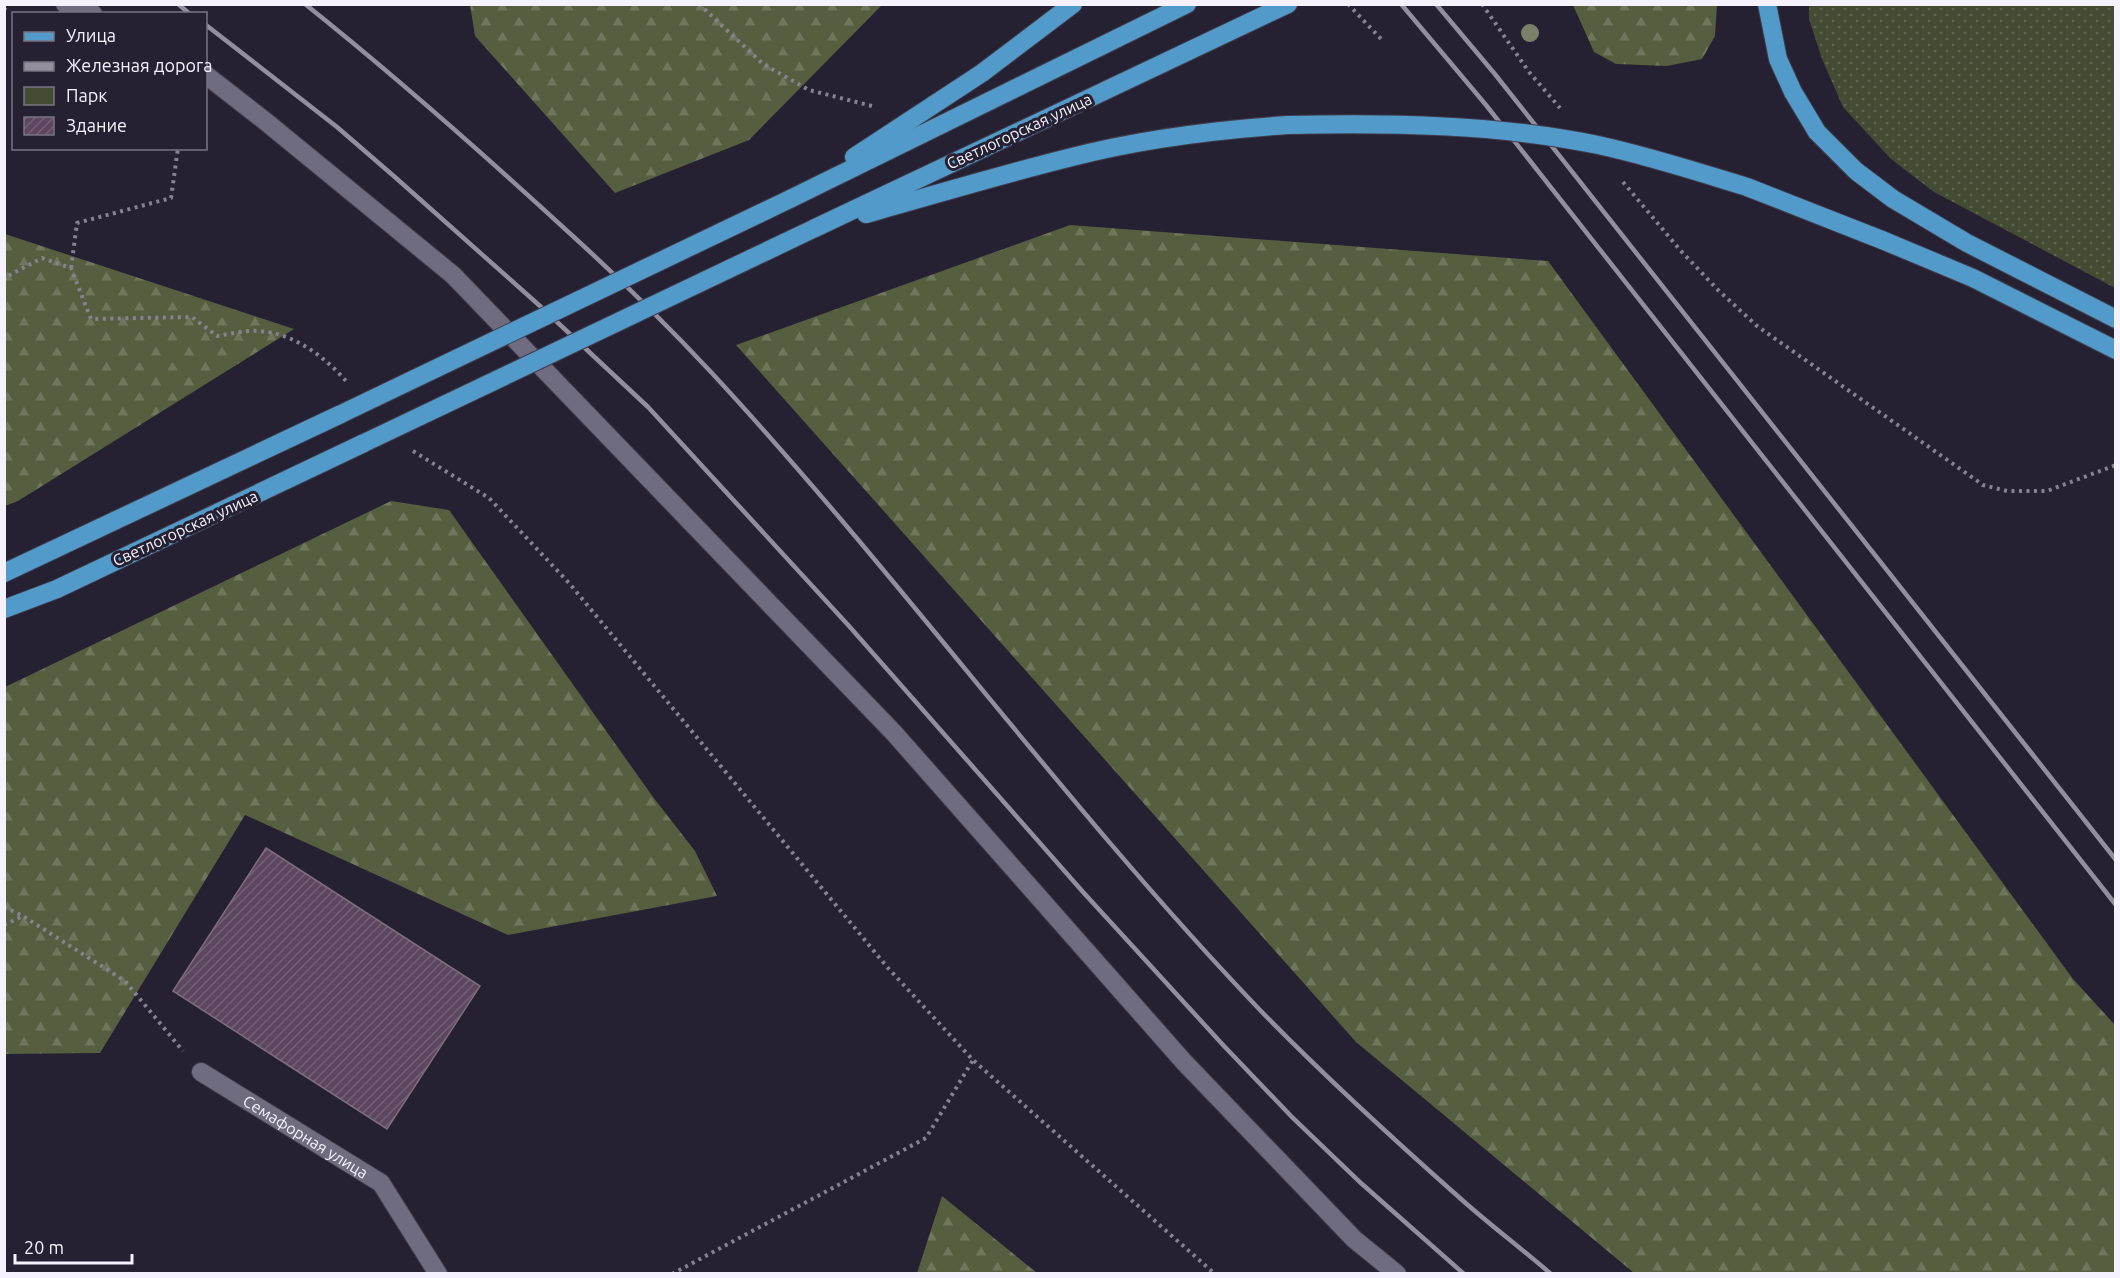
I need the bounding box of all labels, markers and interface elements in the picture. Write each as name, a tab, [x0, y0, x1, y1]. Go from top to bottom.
legend	[12, 12, 207, 150]
text: Улица	[66, 25, 116, 45]
text: Железная дорога	[66, 55, 213, 75]
text: Парк	[66, 85, 107, 105]
street label: Светлогорская улица	[944, 89, 1094, 173]
text: Здание	[66, 115, 127, 135]
street label: Светлогорская улица	[110, 486, 260, 570]
street label: Семафорная улица	[240, 1091, 371, 1182]
scale bar	[15, 1227, 132, 1265]
text: 20 m	[24, 1237, 64, 1257]

